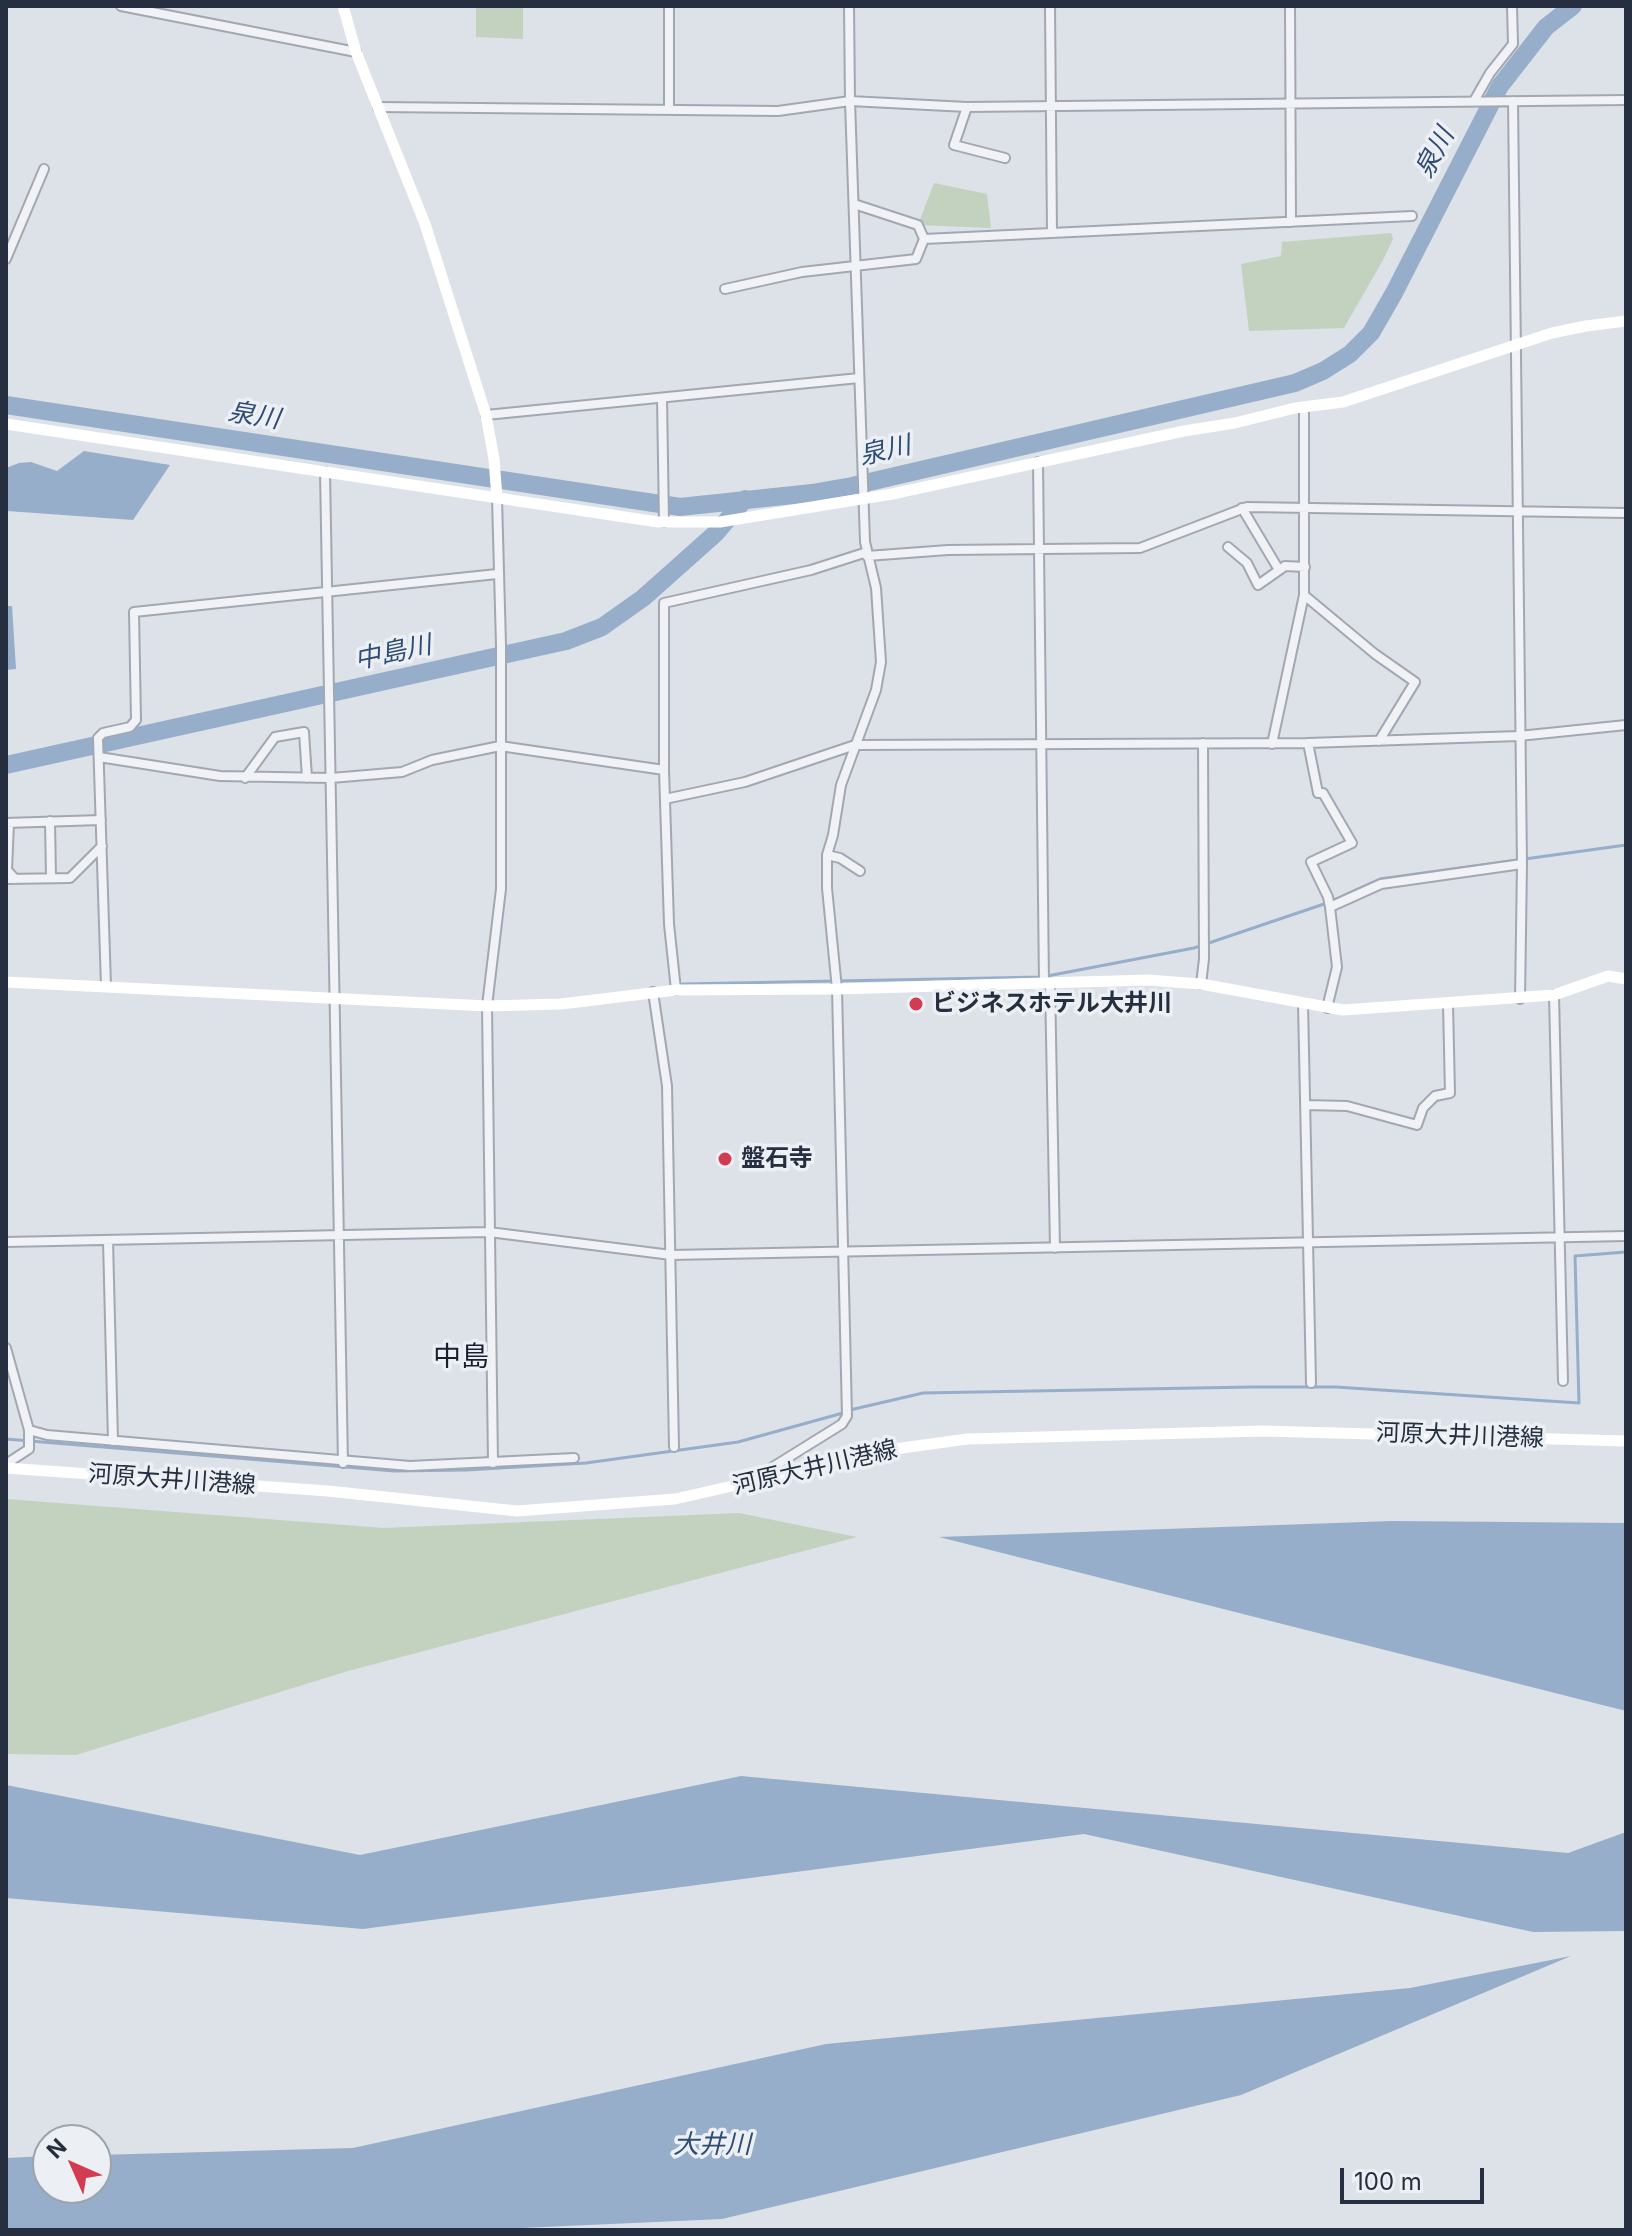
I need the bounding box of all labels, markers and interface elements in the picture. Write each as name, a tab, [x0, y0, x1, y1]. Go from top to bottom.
water label: 泉川	[1409, 123, 1461, 183]
water label: 泉川	[226, 397, 282, 435]
water label: 泉川	[856, 430, 914, 472]
water label: 中島川	[352, 630, 434, 676]
place label: ビジネスホテル大井川	[932, 990, 1172, 1018]
marker: ビジネスホテル大井川	[907, 995, 925, 1013]
place label: 盤石寺	[741, 1145, 813, 1173]
marker: 盤石寺	[716, 1150, 734, 1168]
district label: 中島	[433, 1341, 489, 1375]
street label: 河原大井川港線	[1376, 1419, 1544, 1453]
street label: 河原大井川港線	[730, 1435, 900, 1501]
street label: 河原大井川港線	[87, 1460, 257, 1500]
north arrow	[32, 2124, 112, 2204]
water label: 大井川	[673, 2129, 751, 2161]
text: N	[41, 2133, 72, 2164]
scale bar	[1344, 2152, 1488, 2202]
text: 100 m	[1354, 2167, 1422, 2196]

